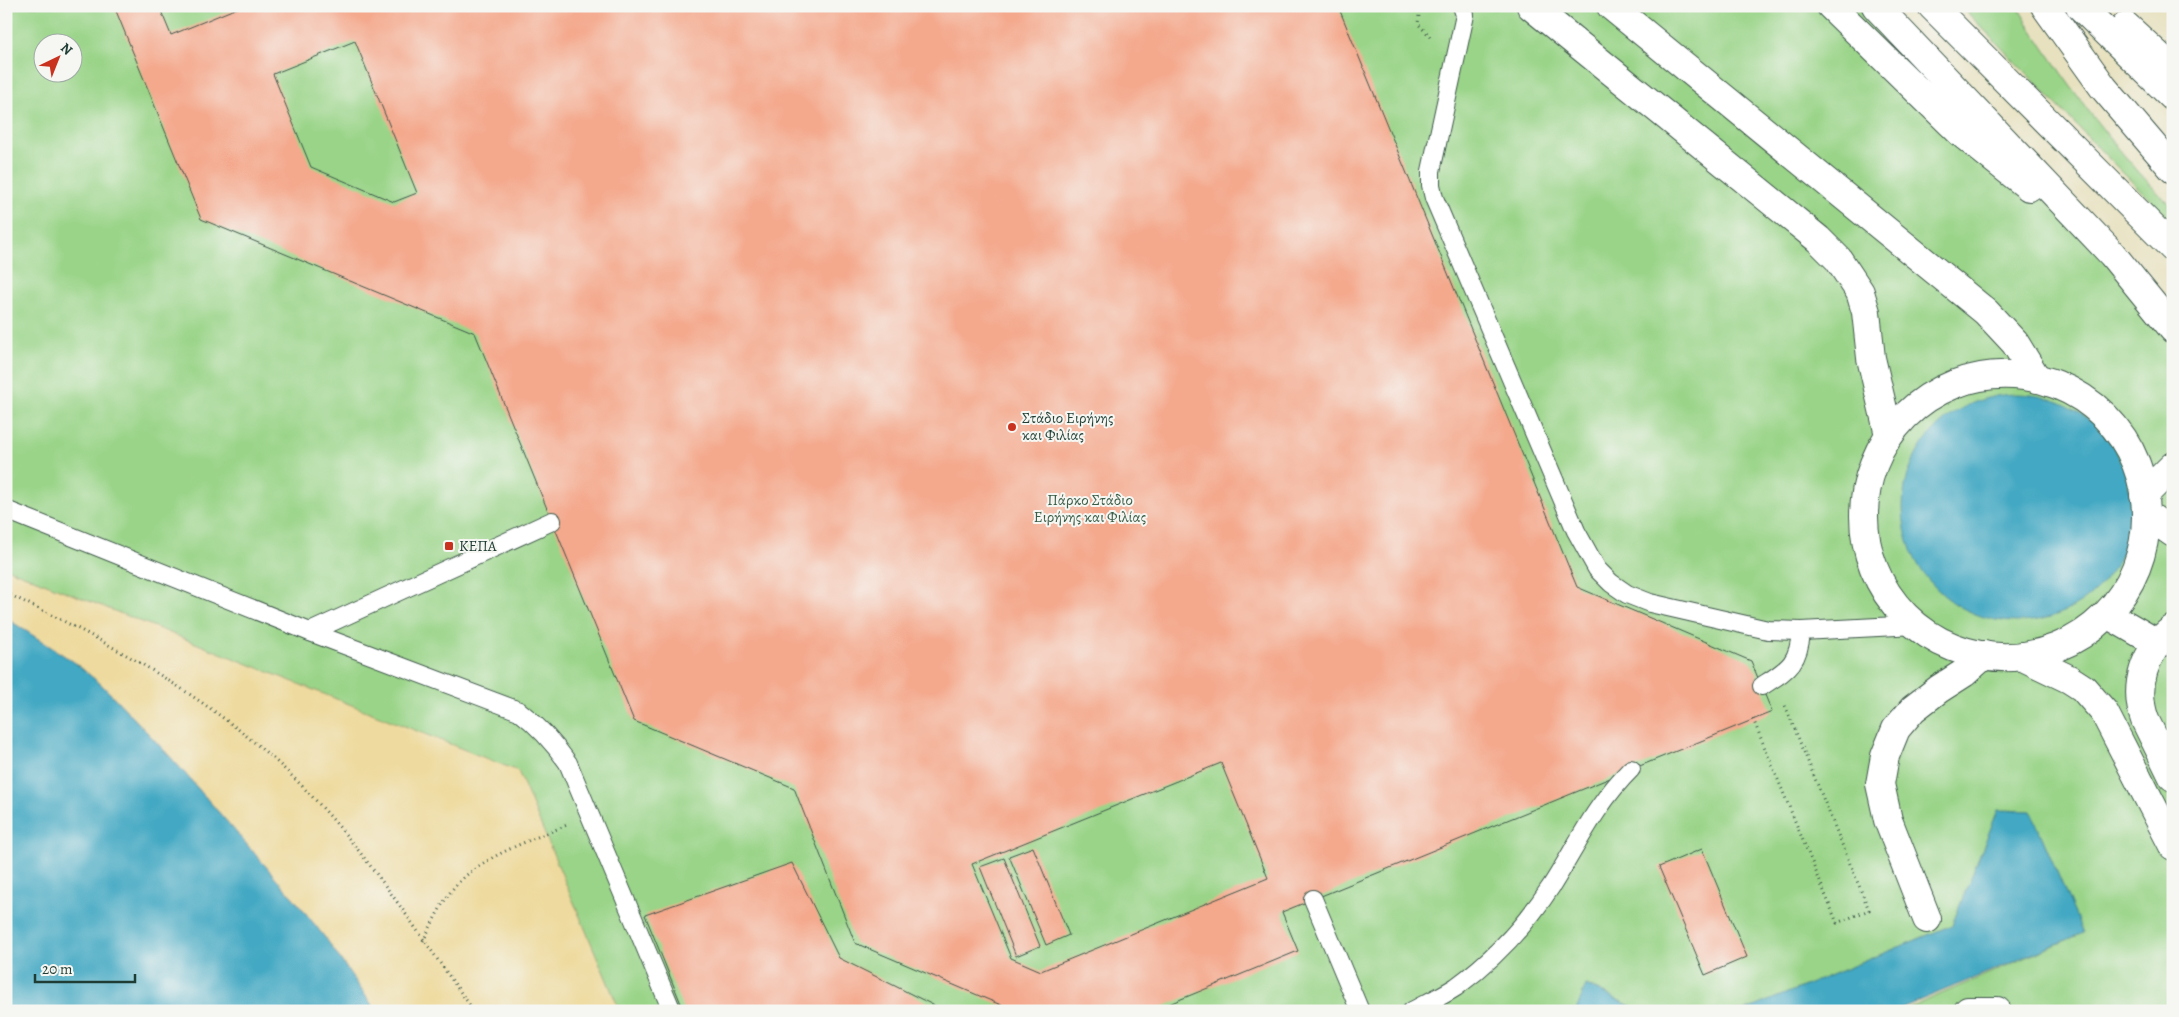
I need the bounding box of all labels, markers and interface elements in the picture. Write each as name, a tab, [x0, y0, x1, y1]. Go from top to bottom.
north arrow	[32, 32, 82, 82]
text: N	[56, 38, 77, 59]
place label: Στάδιο Ειρήνης και Φιλίας	[1022, 408, 1114, 445]
marker: Στάδιο Ειρήνης και Φιλίας	[1006, 421, 1018, 433]
park label: Πάρκο Στάδιο Ειρήνης και Φιλίας	[1034, 490, 1146, 527]
place label: ΚΕΠΑ	[459, 536, 497, 556]
marker: ΚΕΠΑ	[443, 540, 455, 552]
scale bar	[35, 952, 135, 984]
text: 20 m	[42, 959, 73, 979]

